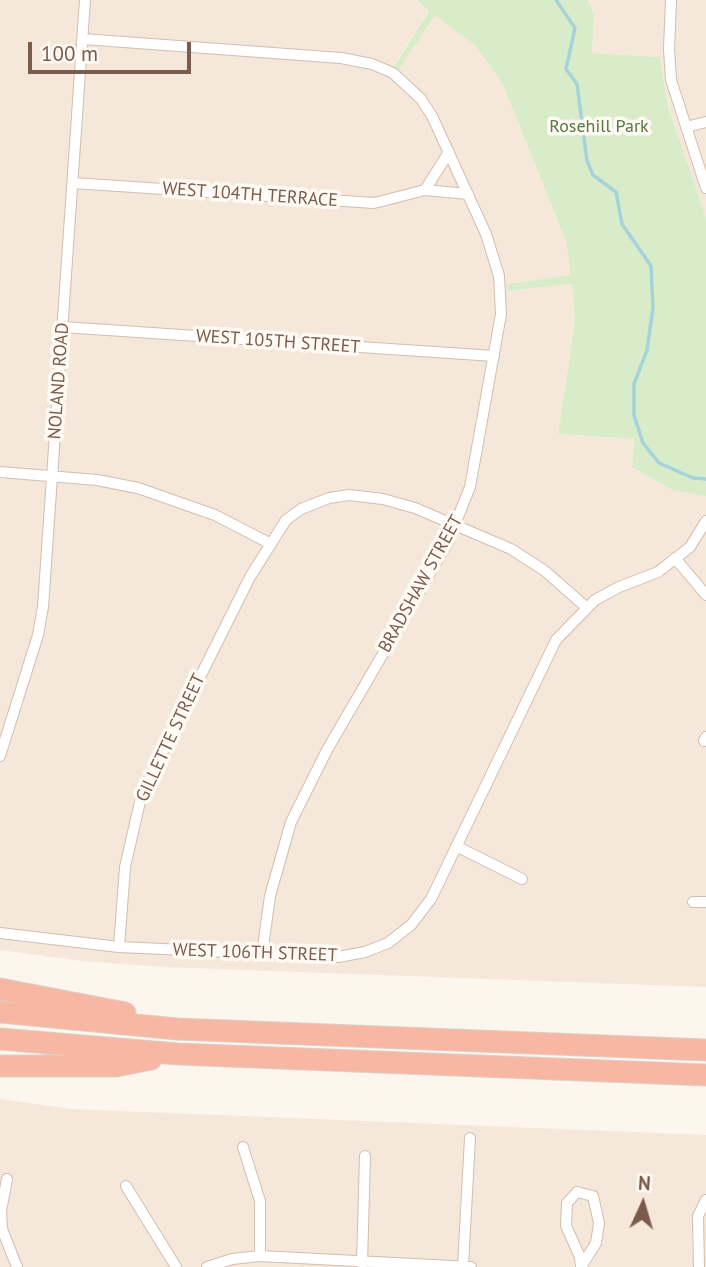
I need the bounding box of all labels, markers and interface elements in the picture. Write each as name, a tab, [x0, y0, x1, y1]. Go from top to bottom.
scale bar	[32, 28, 194, 72]
text: 100 m	[41, 40, 98, 67]
park label: Rosehill Park	[549, 116, 649, 138]
street label: WEST 104TH TERRACE	[162, 178, 338, 212]
street label: NOLAND ROAD	[44, 322, 74, 440]
street label: WEST 105TH STREET	[195, 325, 361, 359]
street label: BRADSHAW STREET	[374, 511, 468, 657]
street label: GILLETTE STREET	[132, 671, 210, 805]
street label: WEST 106TH STREET	[172, 939, 338, 967]
north arrow	[608, 1169, 678, 1239]
text: N	[637, 1171, 652, 1195]

